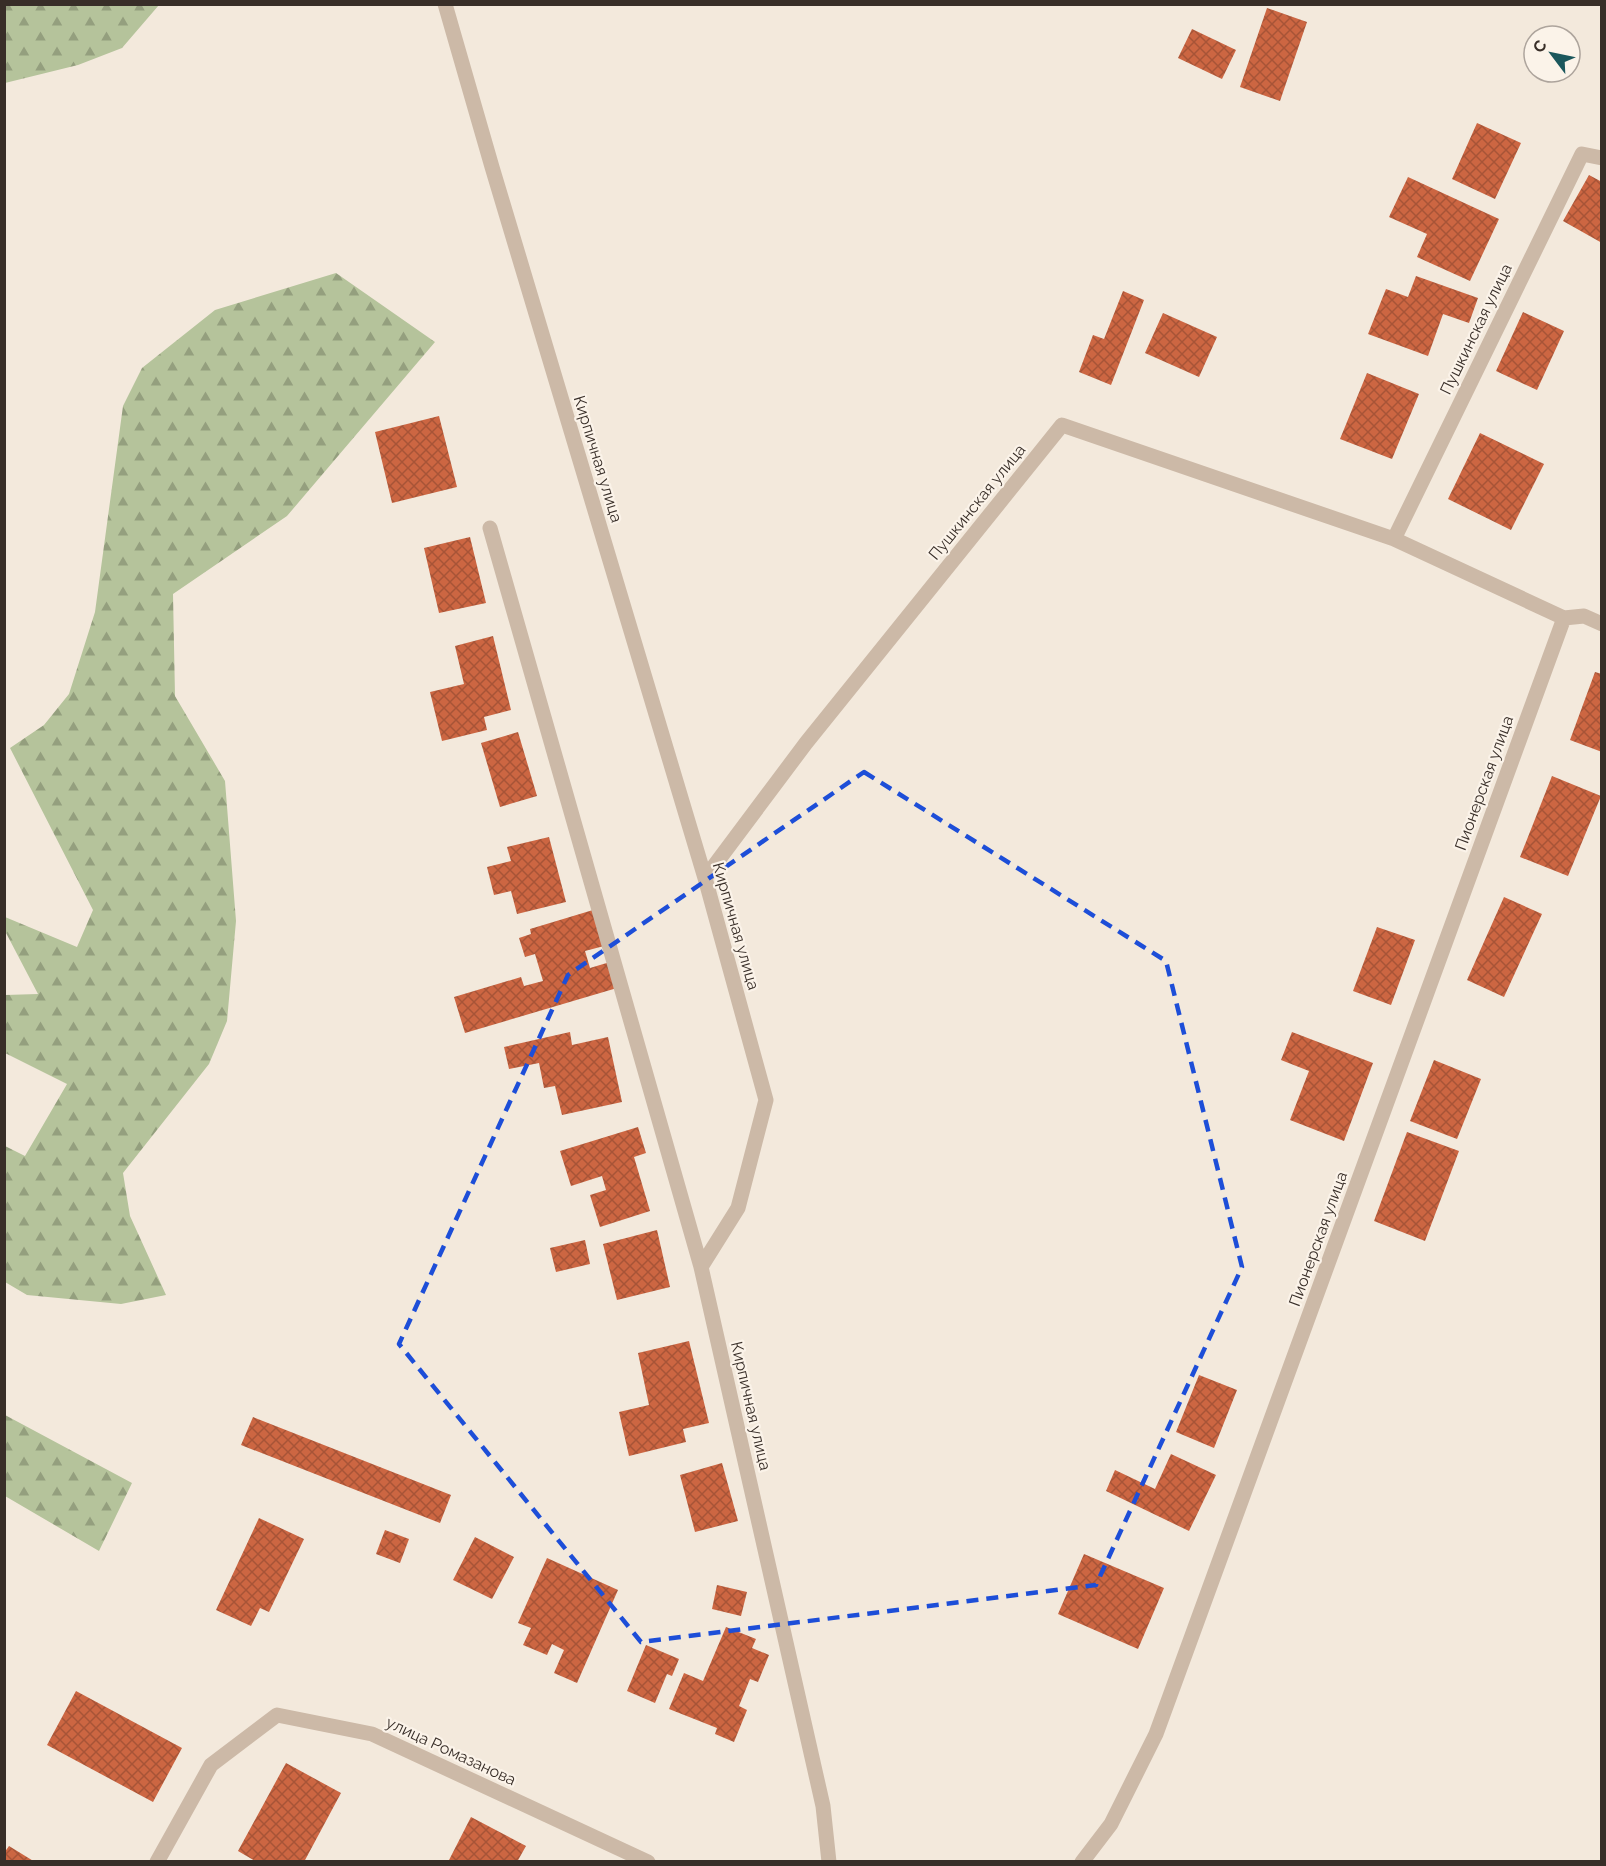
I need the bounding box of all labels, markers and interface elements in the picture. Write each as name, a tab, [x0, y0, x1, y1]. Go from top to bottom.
north arrow	[1522, 24, 1582, 84]
text: С	[1529, 37, 1551, 56]
street label: Пушкинская улица	[1436, 261, 1516, 397]
street label: Кирпичная улица	[570, 393, 626, 525]
street label: Пушкинская улица	[925, 440, 1029, 564]
street label: Пионерская улица	[1451, 713, 1517, 853]
street label: Кирпичная улица	[709, 860, 763, 992]
street label: Пионерская улица	[1285, 1169, 1351, 1309]
street label: Кирпичная улица	[727, 1340, 775, 1472]
street label: улица Ромазанова	[383, 1713, 519, 1789]

